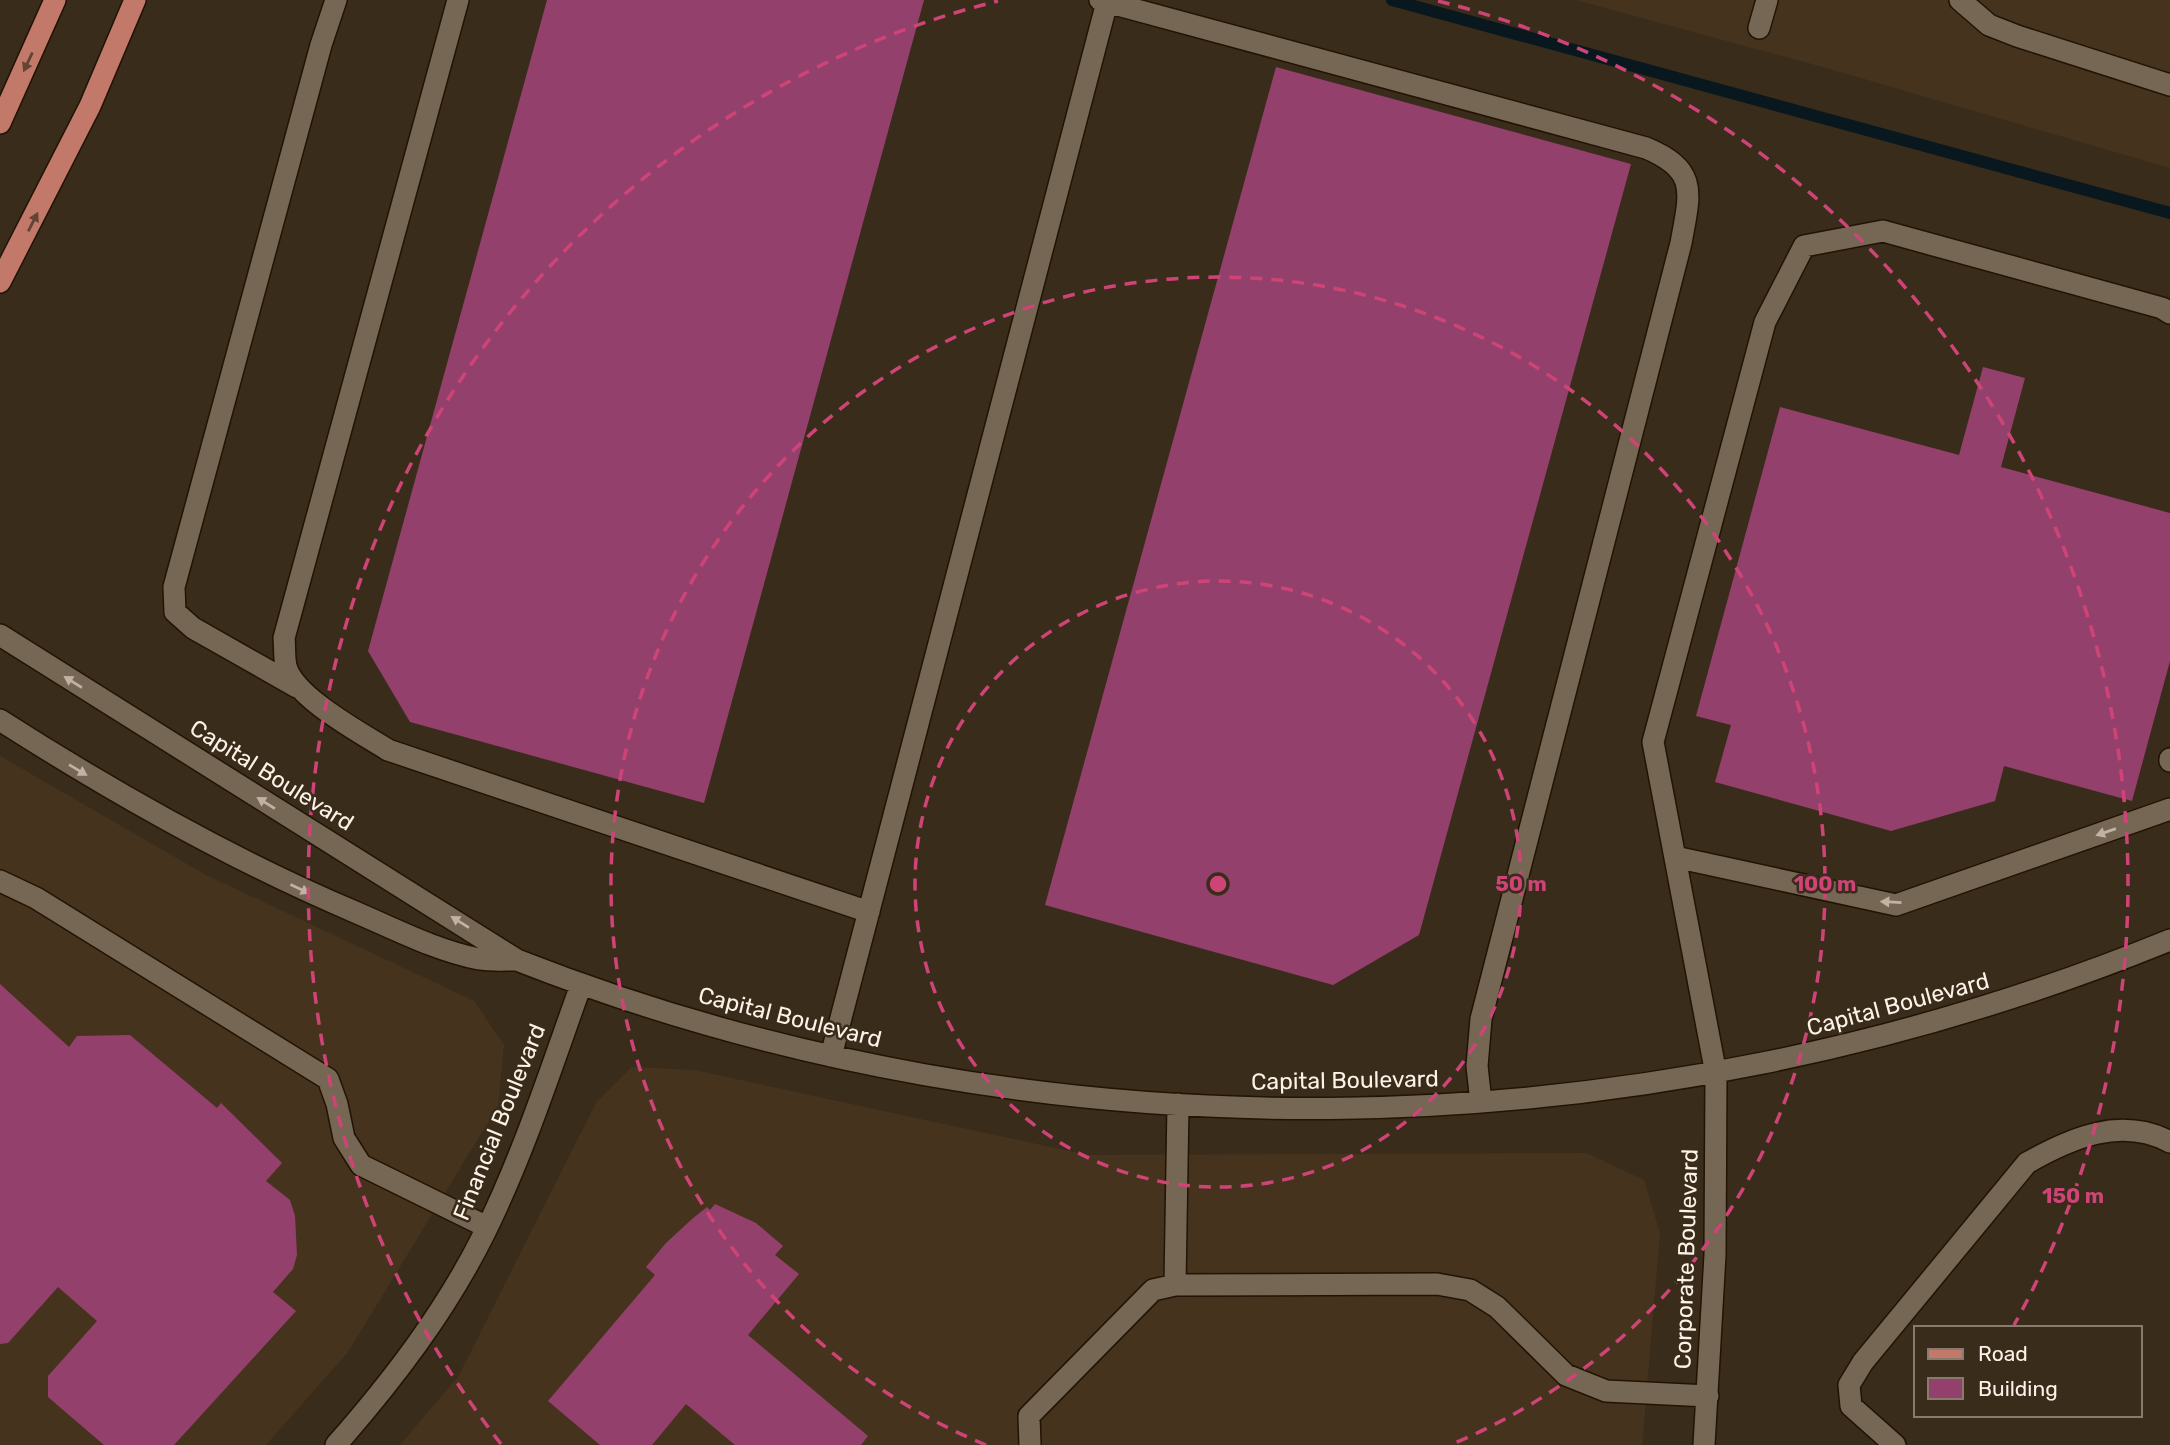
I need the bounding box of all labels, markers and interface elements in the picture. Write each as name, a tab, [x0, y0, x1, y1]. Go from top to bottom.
one-way arrow	[22, 52, 34, 72]
one-way arrow	[27, 212, 38, 232]
one-way arrow	[64, 675, 83, 688]
street label: Capital Boulevard	[185, 713, 359, 837]
one-way arrow	[69, 763, 88, 776]
one-way arrow	[256, 796, 276, 809]
one-way arrow	[2095, 827, 2116, 838]
text: 50 m	[1495, 871, 1547, 896]
text: 100 m	[1794, 871, 1856, 896]
centre of rings	[1206, 872, 1230, 896]
one-way arrow	[290, 883, 310, 895]
one-way arrow	[1879, 896, 1901, 907]
one-way arrow	[450, 915, 469, 928]
street label: Capital Boulevard	[1804, 966, 1992, 1042]
street label: Capital Boulevard	[695, 981, 885, 1053]
street label: Financial Boulevard	[447, 1020, 551, 1224]
street label: Capital Boulevard	[1251, 1064, 1439, 1096]
street label: Corporate Boulevard	[1668, 1148, 1704, 1370]
text: 150 m	[2042, 1183, 2104, 1208]
legend	[1914, 1326, 2142, 1417]
text: Road	[1978, 1341, 2028, 1366]
text: Building	[1978, 1376, 2058, 1401]

